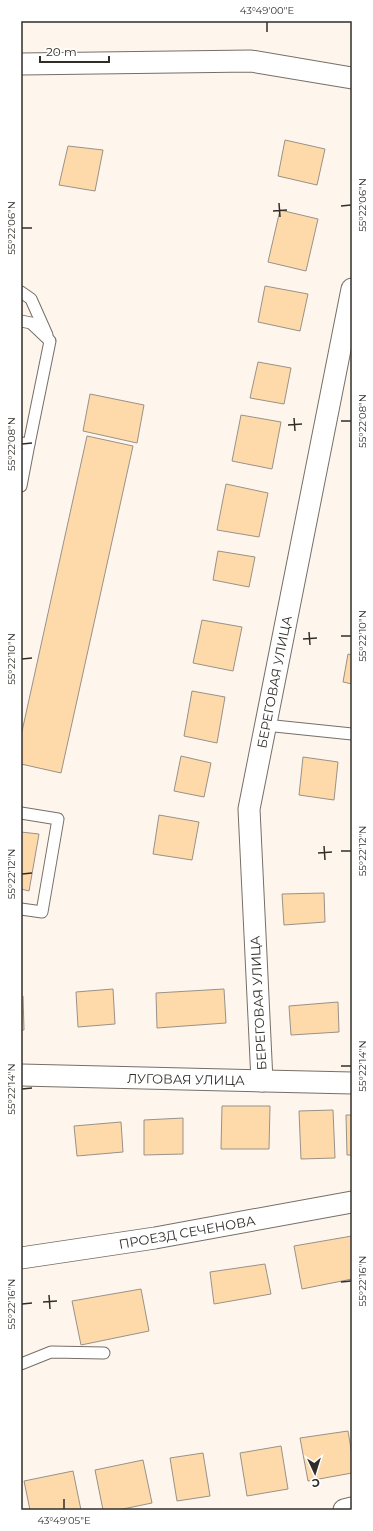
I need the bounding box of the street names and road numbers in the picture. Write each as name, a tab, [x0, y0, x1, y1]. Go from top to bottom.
street label: БЕРЕГОВАЯ УЛИЦА	[253, 614, 295, 750]
street label: БЕРЕГОВАЯ УЛИЦА	[246, 935, 270, 1071]
street label: ЛУГОВАЯ УЛИЦА	[127, 1070, 245, 1088]
street label: ПРОЕЗД СЕЧЕНОВА	[117, 1212, 257, 1252]

